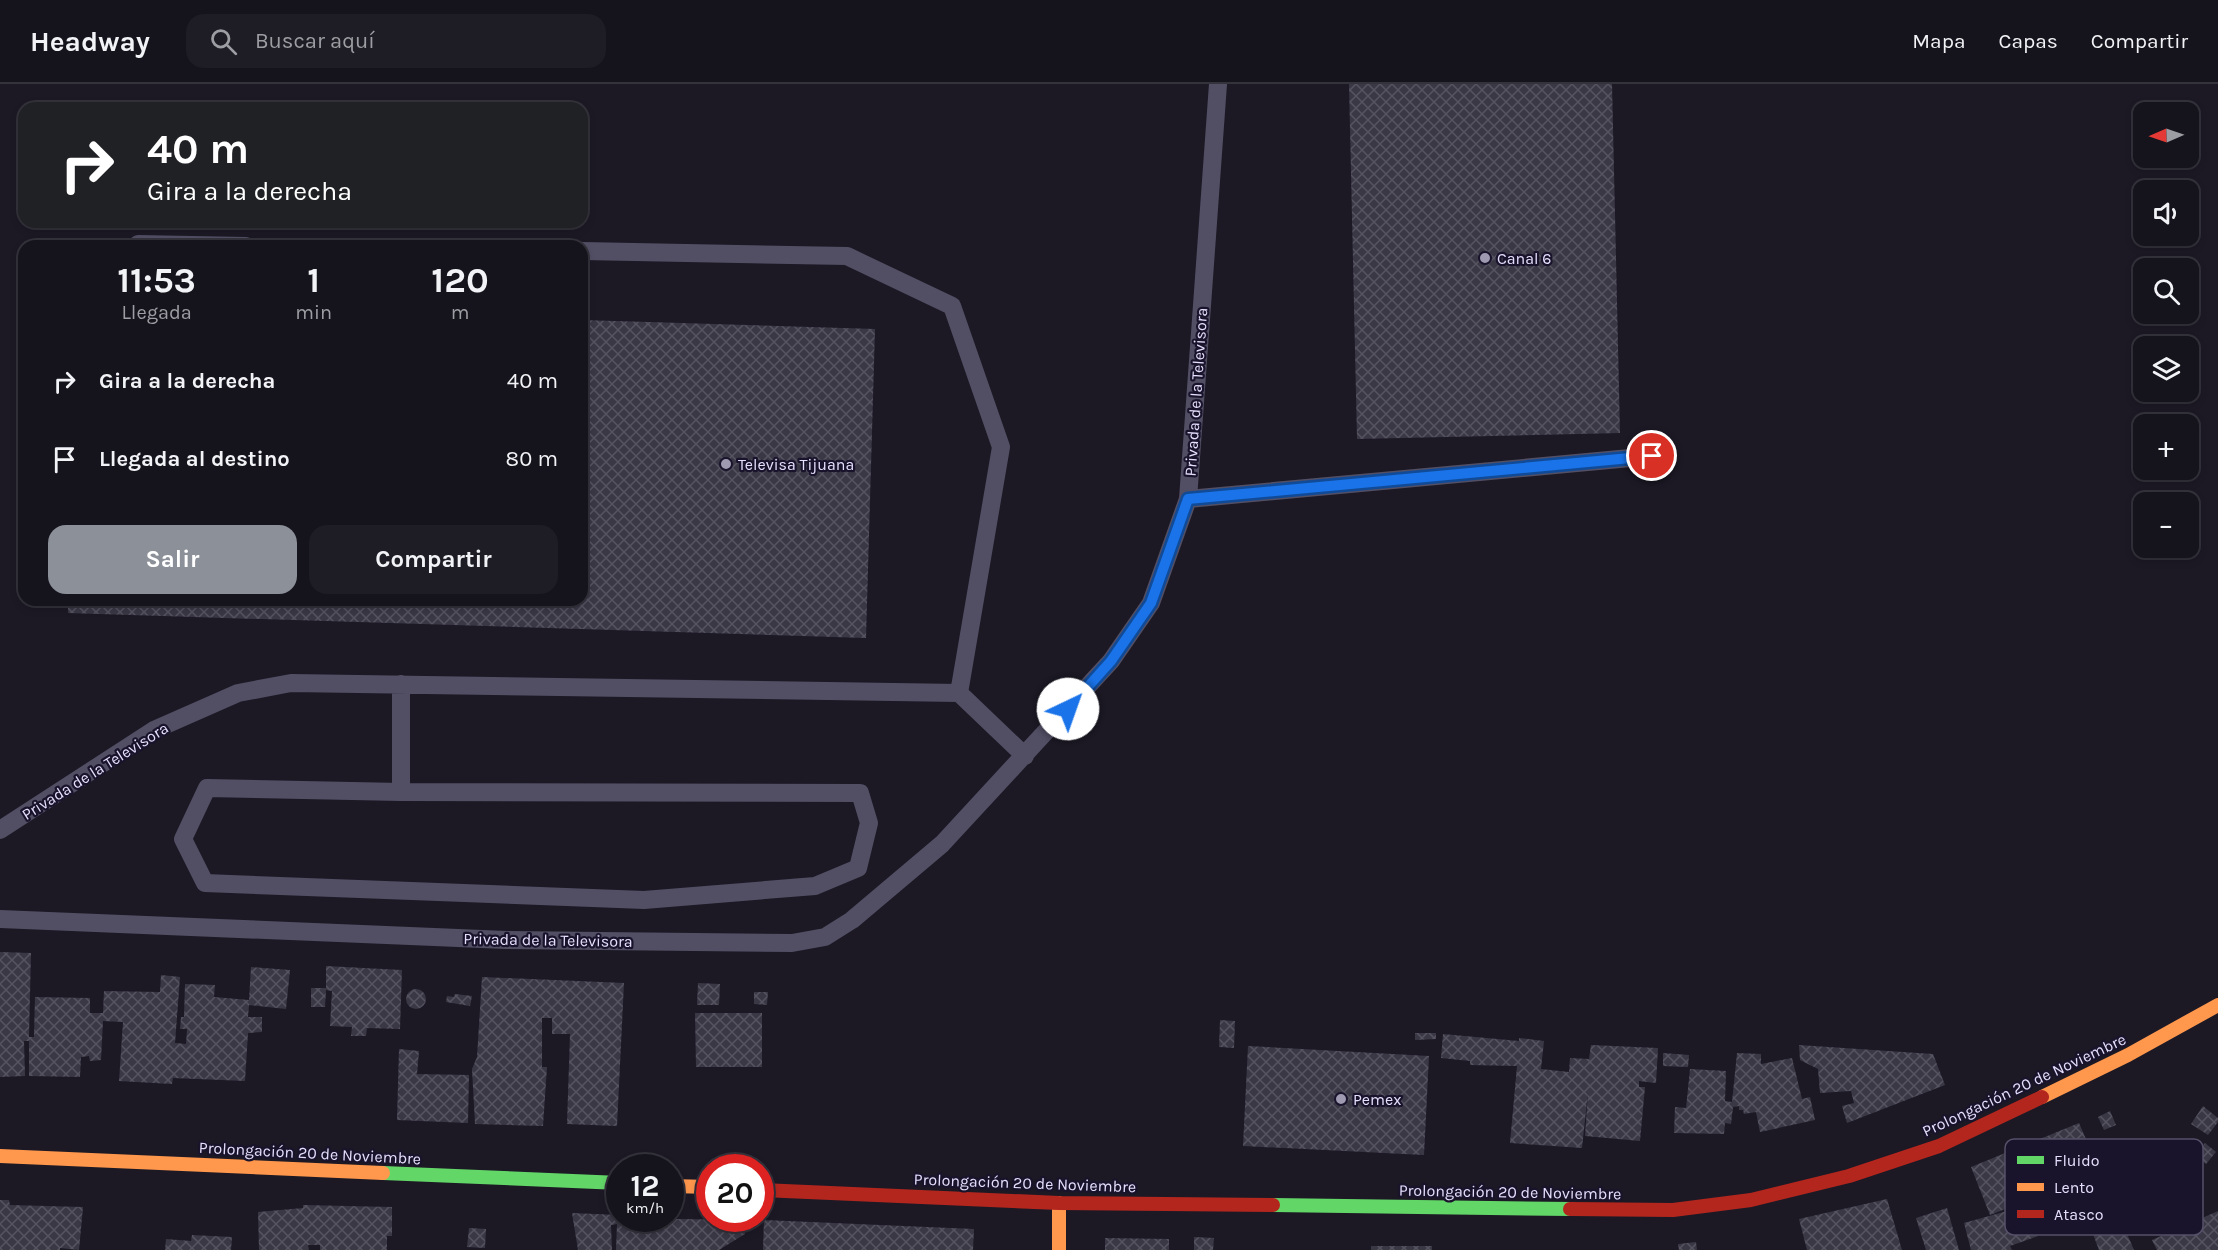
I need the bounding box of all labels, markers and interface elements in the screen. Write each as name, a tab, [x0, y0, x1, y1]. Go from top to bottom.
search box	[186, 14, 606, 68]
text: Headway	[30, 25, 150, 58]
icon: search	[207, 25, 240, 58]
text: Buscar aquí	[255, 28, 375, 54]
text: Mapa	[1912, 29, 1966, 53]
text: Capas	[1999, 29, 2058, 53]
text: Compartir	[2091, 29, 2188, 53]
north arrow	[2133, 102, 2199, 168]
map controls	[2133, 102, 2199, 558]
text: 40 m	[147, 124, 249, 174]
icon: right	[48, 126, 126, 204]
text: Gira a la derecha	[147, 175, 352, 207]
button: sound	[2133, 180, 2199, 246]
place label: Canal 6	[1497, 249, 1552, 268]
marker: Canal 6	[1478, 251, 1492, 265]
button: search	[2133, 258, 2199, 324]
text: 11:53	[117, 259, 196, 301]
text: 1	[307, 259, 320, 301]
text: 120	[431, 259, 489, 301]
text: Llegada	[121, 301, 192, 324]
text: min	[295, 301, 332, 324]
text: m	[451, 301, 469, 324]
street label: Privada de la Televisora	[1181, 307, 1211, 477]
button: layers	[2133, 336, 2199, 402]
icon: right	[48, 365, 81, 398]
text: Gira a la derecha	[99, 368, 275, 394]
text: 40 m	[507, 368, 558, 394]
button: +	[2133, 414, 2199, 480]
pin	[1626, 430, 1677, 481]
icon: arrive	[1635, 439, 1668, 472]
icon: arrive	[48, 443, 81, 476]
text: Llegada al destino	[99, 446, 290, 472]
text: 80 m	[506, 446, 558, 472]
place label: Televisa Tijuana	[738, 455, 854, 474]
marker: Televisa Tijuana	[719, 457, 733, 471]
button: −	[2133, 492, 2199, 558]
button: Salir	[48, 525, 297, 594]
button: Compartir	[309, 525, 558, 594]
position arrow	[1036, 677, 1100, 741]
street label: Privada de la Televisora	[18, 718, 172, 824]
street label: Privada de la Televisora	[463, 929, 633, 951]
street label: Prolongación 20 de Noviembre	[1919, 1029, 2129, 1141]
place label: Pemex	[1353, 1090, 1401, 1109]
marker: Pemex	[1334, 1092, 1348, 1106]
street label: Prolongación 20 de Noviembre	[198, 1138, 422, 1168]
legend	[2005, 1139, 2203, 1235]
text: Fluido	[2054, 1151, 2100, 1170]
speed limit sign: 20	[696, 1154, 774, 1232]
text: 12	[631, 1168, 659, 1204]
street label: Prolongación 20 de Noviembre	[913, 1170, 1137, 1196]
text: Lento	[2054, 1178, 2094, 1197]
street label: Prolongación 20 de Noviembre	[1399, 1181, 1621, 1203]
text: km/h	[626, 1199, 664, 1217]
text: Atasco	[2054, 1205, 2103, 1224]

